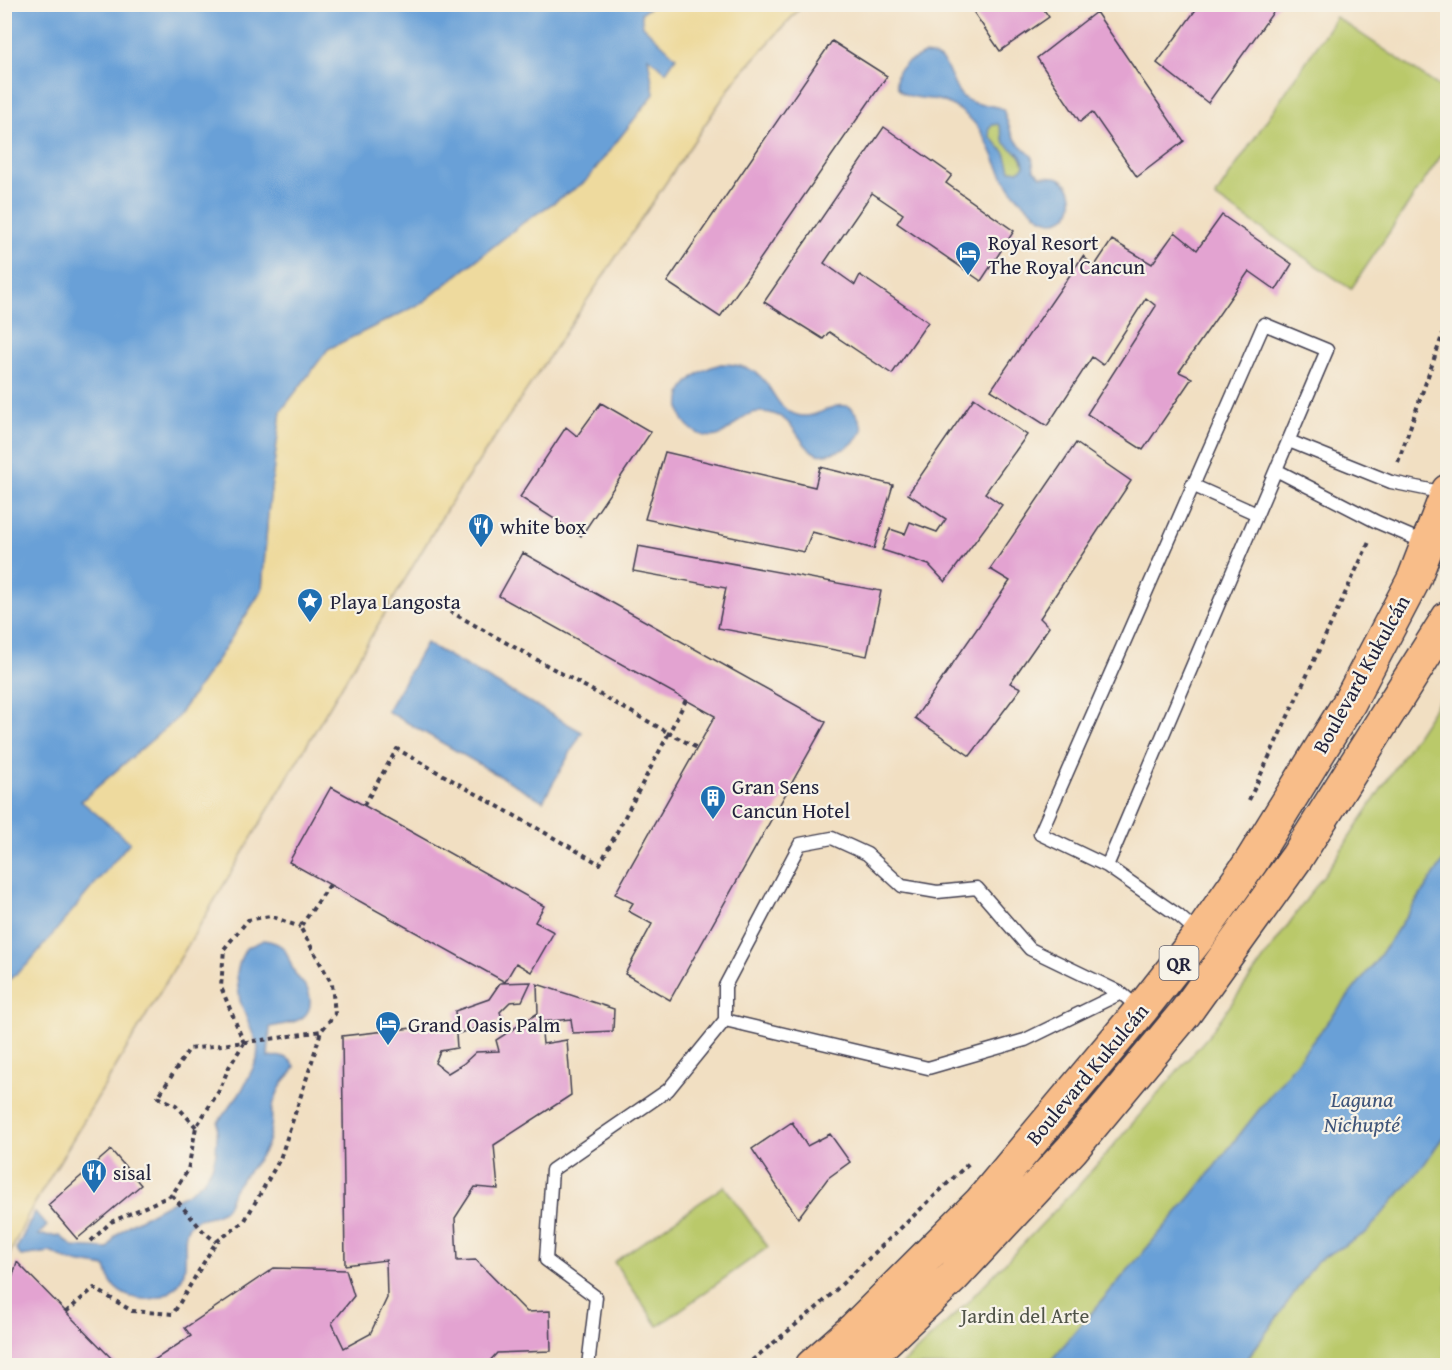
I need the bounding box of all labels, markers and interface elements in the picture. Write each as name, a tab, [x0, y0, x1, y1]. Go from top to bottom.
place label: Royal Resort The Royal Cancun	[988, 227, 1145, 282]
hotel icon: Royal Resort The Royal Cancun	[953, 239, 983, 277]
restaurant icon: white box	[466, 511, 496, 549]
place label: white box	[500, 511, 587, 542]
place icon: Playa Langosta	[295, 586, 325, 624]
place label: Playa Langosta	[330, 586, 461, 617]
street label: Boulevard Kukulcán	[1305, 589, 1417, 759]
place label: Gran Sens Cancun Hotel	[732, 771, 850, 826]
building icon: Gran Sens Cancun Hotel	[698, 783, 728, 821]
road number: QR	[1160, 946, 1198, 980]
street label: Boulevard Kukulcán	[1018, 996, 1156, 1152]
hotel icon: Grand Oasis Palm	[373, 1009, 403, 1047]
place label: Grand Oasis Palm	[408, 1009, 561, 1040]
water label: Laguna Nichupté	[1323, 1083, 1401, 1140]
restaurant icon: sisal	[79, 1157, 109, 1195]
place label: sisal	[113, 1157, 151, 1188]
park label: Jardin del Arte	[958, 1300, 1090, 1331]

